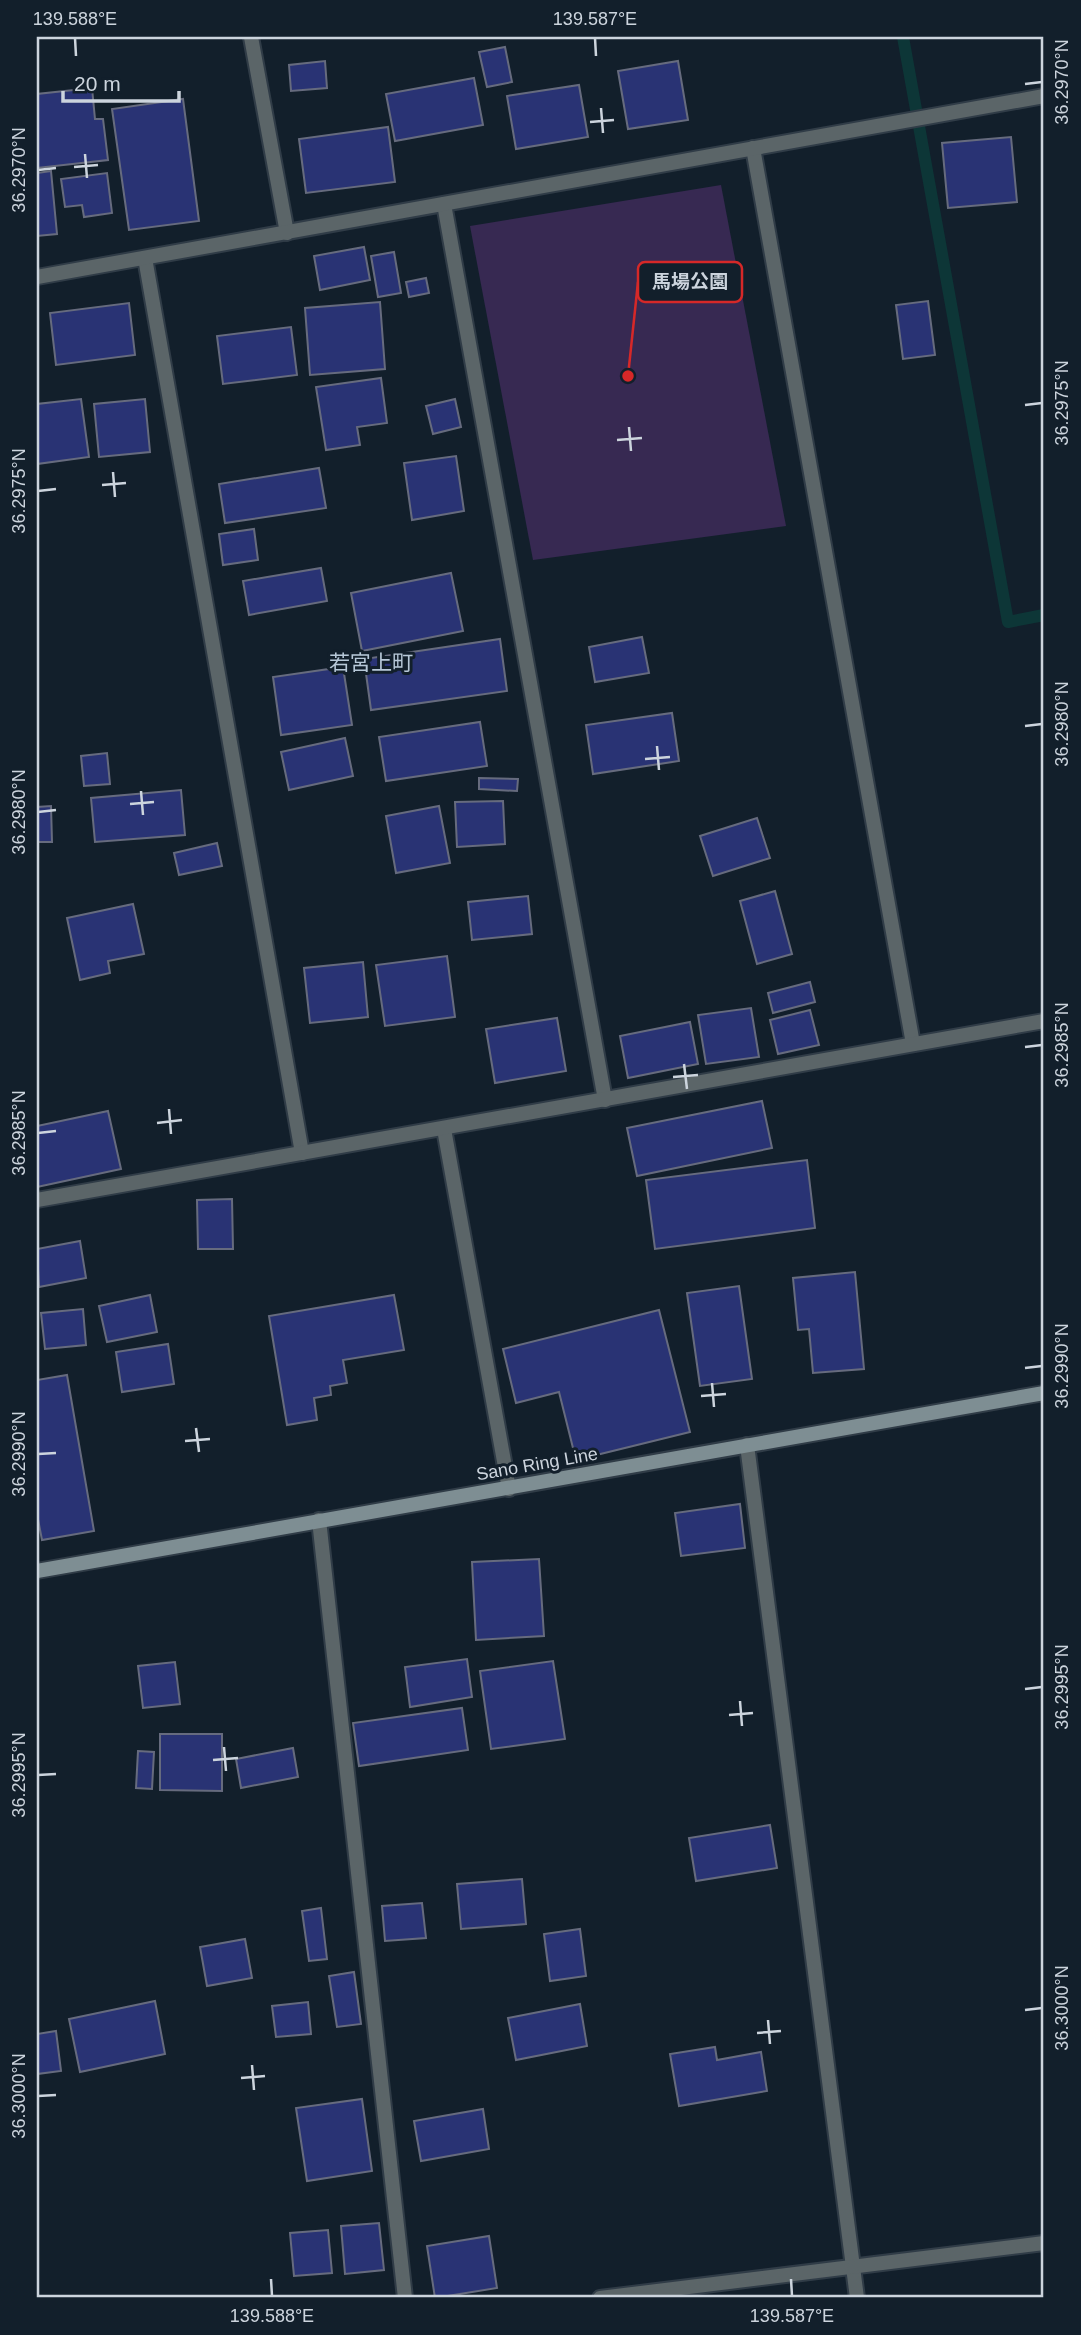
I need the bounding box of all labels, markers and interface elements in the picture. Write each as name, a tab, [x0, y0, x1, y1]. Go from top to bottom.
text: 139.588°E	[33, 9, 117, 29]
text: 139.587°E	[553, 9, 637, 29]
text: 36.2970°N	[1052, 39, 1072, 125]
scale bar	[63, 60, 178, 104]
text: 20 m	[74, 72, 121, 95]
text: 36.2970°N	[9, 127, 29, 213]
callout: 馬場公園	[638, 262, 742, 302]
text: 馬場公園	[652, 271, 728, 292]
text: 36.2975°N	[1052, 360, 1072, 446]
text: 36.2975°N	[9, 448, 29, 534]
district label: 若宮上町	[329, 651, 413, 674]
text: 36.2980°N	[1052, 681, 1072, 767]
text: 36.2980°N	[9, 769, 29, 855]
text: 36.2985°N	[1052, 1002, 1072, 1088]
text: 36.2985°N	[9, 1090, 29, 1176]
text: 36.2990°N	[1052, 1323, 1072, 1409]
text: 36.2990°N	[9, 1411, 29, 1497]
street label: Sano Ring Line	[475, 1443, 599, 1485]
text: 36.2995°N	[1052, 1644, 1072, 1730]
text: 36.2995°N	[9, 1732, 29, 1818]
text: 36.3000°N	[1052, 1965, 1072, 2051]
text: 36.3000°N	[9, 2053, 29, 2139]
text: 139.588°E	[230, 2306, 314, 2326]
text: 139.587°E	[750, 2306, 834, 2326]

